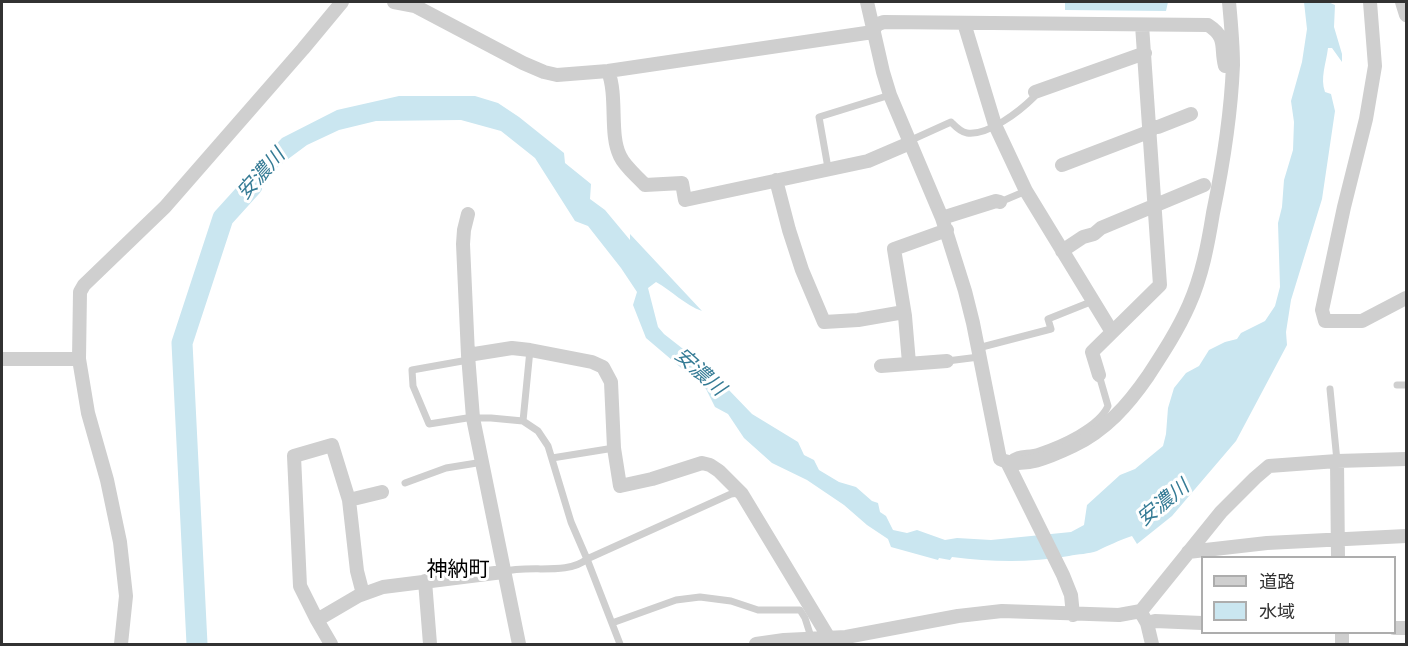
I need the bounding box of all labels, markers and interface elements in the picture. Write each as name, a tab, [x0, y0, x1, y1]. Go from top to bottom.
water label: 安濃川	[233, 145, 291, 205]
water label: 安濃川	[669, 344, 729, 402]
water label: 安濃川	[1133, 476, 1195, 532]
legend	[1201, 556, 1396, 634]
district label: 神納町	[427, 558, 489, 584]
text: 道路	[1259, 569, 1295, 595]
text: 水域	[1259, 599, 1295, 625]

